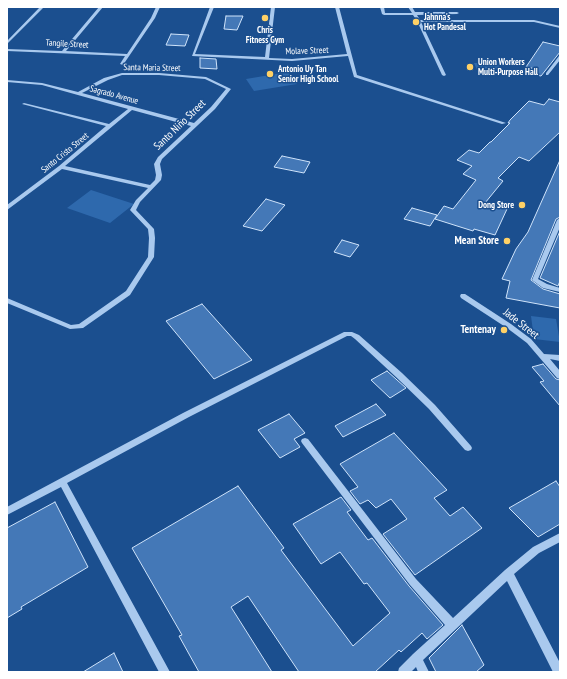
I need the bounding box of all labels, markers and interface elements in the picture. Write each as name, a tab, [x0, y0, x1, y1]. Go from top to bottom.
place label: Jahnna's Hot Pandesal	[424, 12, 466, 33]
marker: Chris Fitness Gym	[260, 13, 270, 23]
marker: Jahnna's Hot Pandesal	[411, 17, 421, 27]
place label: Chris Fitness Gym	[246, 25, 284, 46]
street label: Tangile Street	[45, 37, 89, 51]
street label: Molave Street	[285, 45, 329, 57]
place label: Union Workers Multi-Purpose Hall	[478, 57, 538, 78]
street label: Santa Maria Street	[123, 62, 181, 74]
marker: Union Workers Multi-Purpose Hall	[465, 62, 475, 72]
place label: Antonio Uy Tan Senior High School	[278, 64, 338, 85]
marker: Antonio Uy Tan Senior High School	[265, 69, 275, 79]
street label: Sagrado Avenue	[89, 83, 139, 107]
street label: Santo Niño Street	[151, 97, 209, 153]
street label: Santo Cristo Street	[39, 131, 91, 175]
place label: Dong Store	[478, 200, 514, 210]
marker: Dong Store	[517, 200, 527, 210]
place label: Mean Store	[454, 234, 499, 248]
marker: Mean Store	[502, 236, 512, 246]
street label: Jade Street	[501, 306, 541, 342]
place label: Tentenay	[461, 323, 496, 337]
marker: Tentenay	[499, 325, 509, 335]

